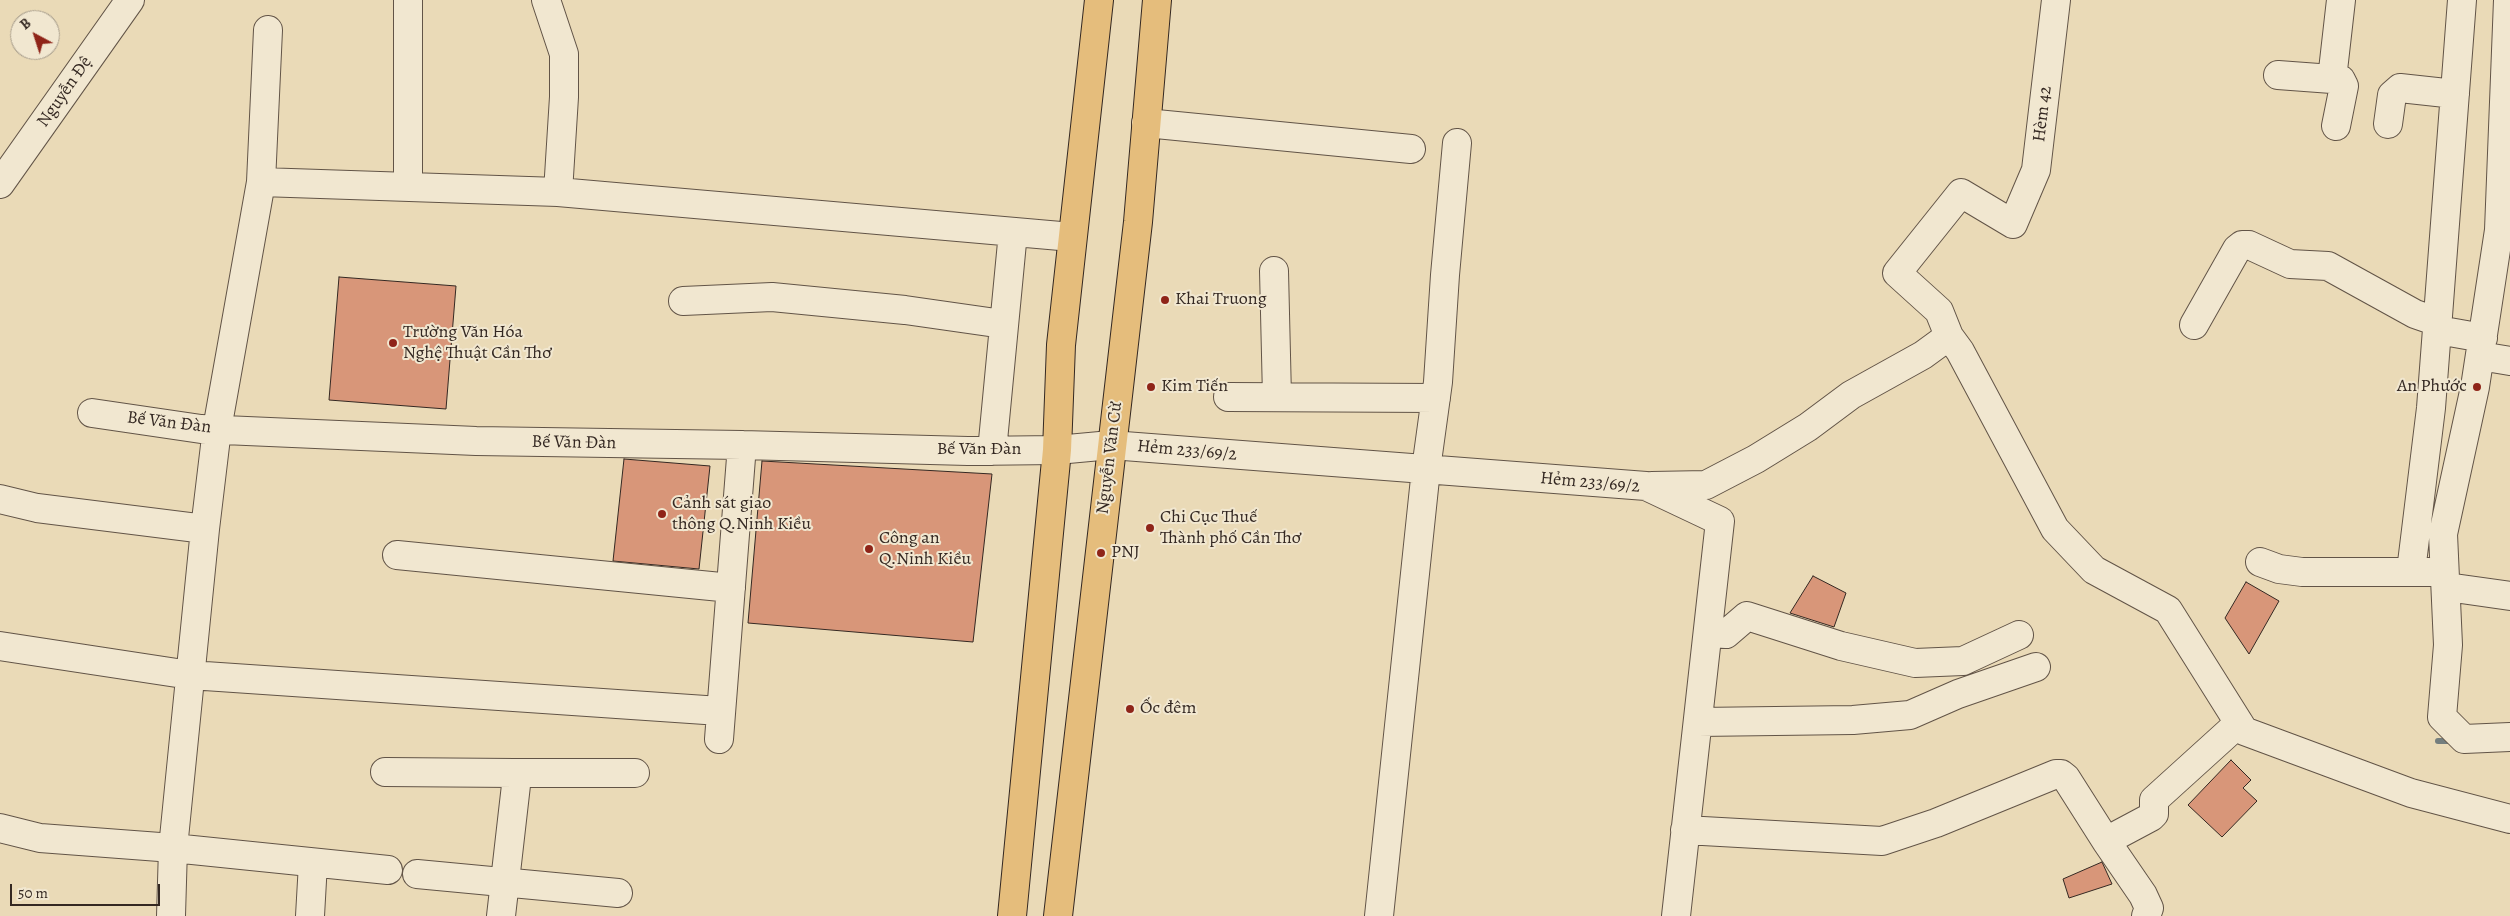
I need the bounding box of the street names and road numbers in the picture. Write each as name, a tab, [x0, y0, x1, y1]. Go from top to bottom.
street label: Nguyễn Đệ	[33, 52, 97, 132]
street label: Hèm 42	[2029, 85, 2057, 143]
street label: Nguyễn Văn Cừ	[1092, 401, 1128, 515]
street label: Bế Văn Đàn	[126, 407, 212, 439]
street label: Bế Văn Đàn	[532, 431, 616, 455]
street label: Hẻm 233/69/2	[1136, 436, 1238, 466]
street label: Bế Văn Đàn	[937, 439, 1021, 461]
street label: Hẻm 233/69/2	[1539, 468, 1641, 498]

